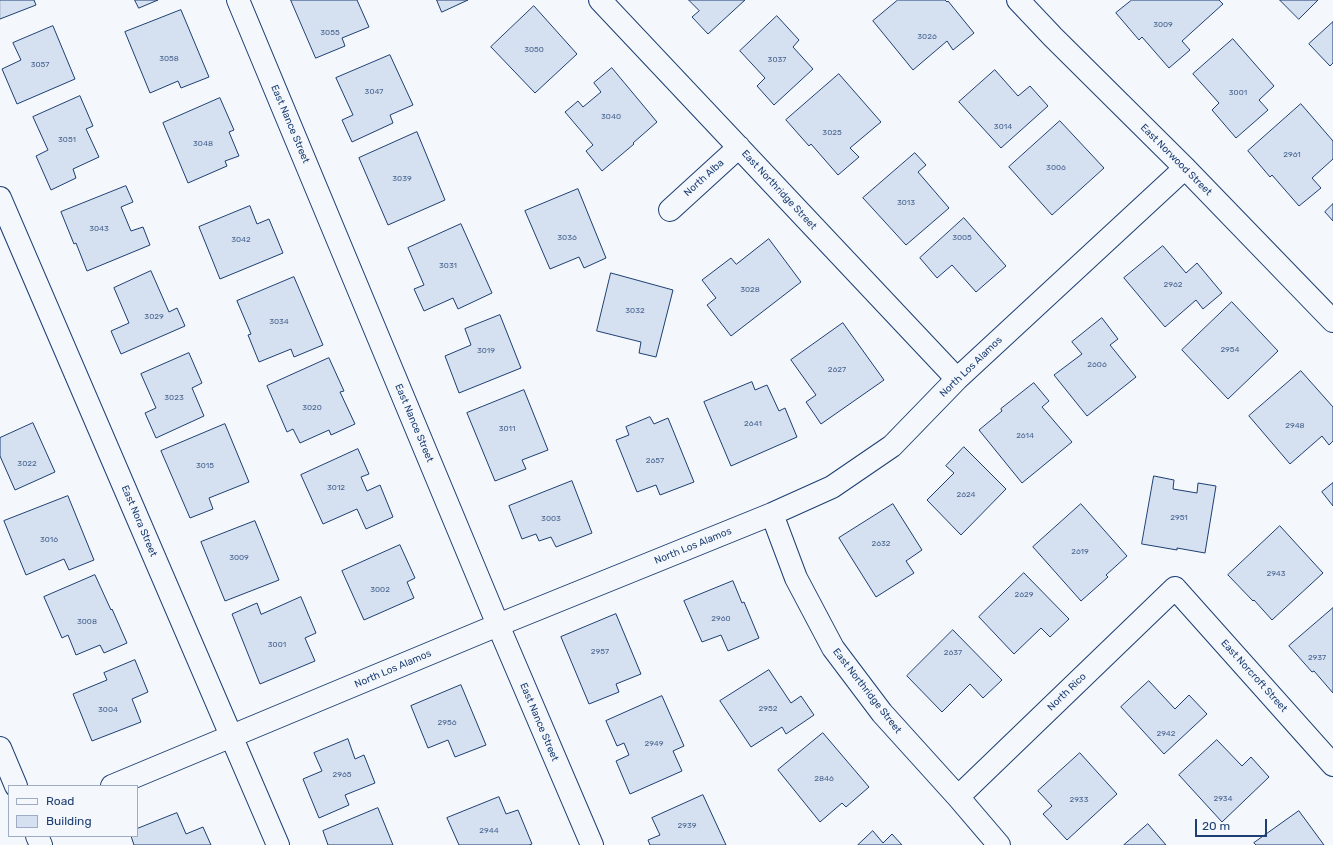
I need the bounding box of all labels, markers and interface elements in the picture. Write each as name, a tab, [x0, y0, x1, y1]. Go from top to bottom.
house number: 3009	[1153, 20, 1173, 30]
house number: 3055	[320, 28, 340, 38]
house number: 3026	[917, 32, 937, 42]
house number: 3050	[524, 45, 544, 55]
house number: 3058	[159, 54, 179, 64]
house number: 3037	[768, 55, 786, 65]
house number: 3057	[31, 60, 49, 70]
street label: East Nance Street	[268, 83, 312, 165]
house number: 3047	[365, 87, 383, 97]
house number: 3001	[1229, 88, 1247, 98]
house number: 3040	[601, 112, 621, 122]
house number: 3014	[994, 122, 1012, 132]
street label: East Norwood Street	[1138, 122, 1214, 198]
house number: 3025	[822, 128, 842, 138]
house number: 3051	[58, 135, 76, 145]
house number: 3048	[193, 139, 213, 149]
street label: East Northridge Street	[739, 148, 819, 232]
house number: 2961	[1283, 150, 1301, 160]
street label: North Alba	[682, 157, 726, 199]
house number: 3006	[1046, 163, 1066, 173]
house number: 3039	[392, 174, 412, 184]
house number: 3013	[897, 198, 915, 208]
house number: 3043	[89, 224, 109, 234]
house number: 3036	[557, 233, 577, 243]
house number: 3005	[952, 233, 972, 243]
house number: 3042	[231, 235, 251, 245]
house number: 3031	[439, 261, 457, 271]
house number: 2962	[1164, 280, 1182, 290]
house number: 3028	[740, 285, 760, 295]
house number: 3032	[625, 306, 645, 316]
house number: 3029	[144, 312, 164, 322]
house number: 3034	[269, 317, 289, 327]
street label: North Los Alamos	[937, 334, 1005, 400]
house number: 2954	[1220, 345, 1240, 355]
house number: 3019	[477, 346, 495, 356]
house number: 2606	[1087, 360, 1107, 370]
house number: 2627	[828, 365, 846, 375]
street label: East Nance Street	[392, 382, 436, 464]
house number: 3023	[164, 393, 184, 403]
house number: 3020	[302, 403, 322, 413]
house number: 2641	[744, 419, 762, 429]
house number: 2948	[1285, 421, 1305, 431]
house number: 3011	[499, 424, 515, 434]
house number: 2614	[1016, 431, 1034, 441]
house number: 2657	[646, 456, 664, 466]
house number: 3022	[17, 459, 37, 469]
house number: 3015	[196, 461, 214, 471]
house number: 3012	[327, 483, 345, 493]
street label: East Nora Street	[119, 484, 159, 558]
house number: 2624	[956, 490, 976, 500]
house number: 2951	[1170, 513, 1188, 523]
house number: 3003	[541, 514, 561, 524]
street label: North Los Alamos	[653, 525, 733, 567]
house number: 3016	[40, 535, 58, 545]
house number: 2632	[871, 539, 891, 549]
house number: 2619	[1071, 547, 1089, 557]
house number: 3009	[229, 553, 249, 563]
house number: 2943	[1266, 569, 1286, 579]
house number: 3002	[370, 585, 390, 595]
house number: 2629	[1015, 590, 1033, 600]
house number: 2960	[711, 614, 731, 624]
house number: 3008	[77, 617, 97, 627]
street label: East Norcroft Street	[1218, 637, 1290, 715]
house number: 3001	[268, 640, 286, 650]
street label: East Northridge Street	[830, 646, 904, 736]
street label: North Los Alamos	[353, 647, 433, 691]
house number: 2957	[591, 647, 609, 657]
house number: 2637	[944, 648, 962, 658]
house number: 2937	[1308, 653, 1326, 663]
street label: North Rico	[1045, 671, 1089, 713]
street label: East Nance Street	[517, 681, 561, 763]
house number: 2952	[759, 704, 777, 714]
house number: 3004	[98, 705, 118, 715]
house number: 2956	[437, 718, 457, 728]
house number: 2942	[1157, 729, 1175, 739]
house number: 2949	[645, 739, 663, 749]
house number: 2965	[333, 770, 351, 780]
house number: 2846	[814, 774, 834, 784]
legend	[8, 785, 138, 837]
text: Road	[46, 794, 74, 808]
house number: 2934	[1213, 794, 1233, 804]
house number: 2933	[1070, 795, 1088, 805]
scale bar	[1197, 811, 1269, 837]
text: Building	[46, 814, 92, 828]
text: 20 m	[1202, 819, 1230, 833]
house number: 2939	[678, 821, 696, 831]
house number: 2944	[479, 826, 499, 836]

